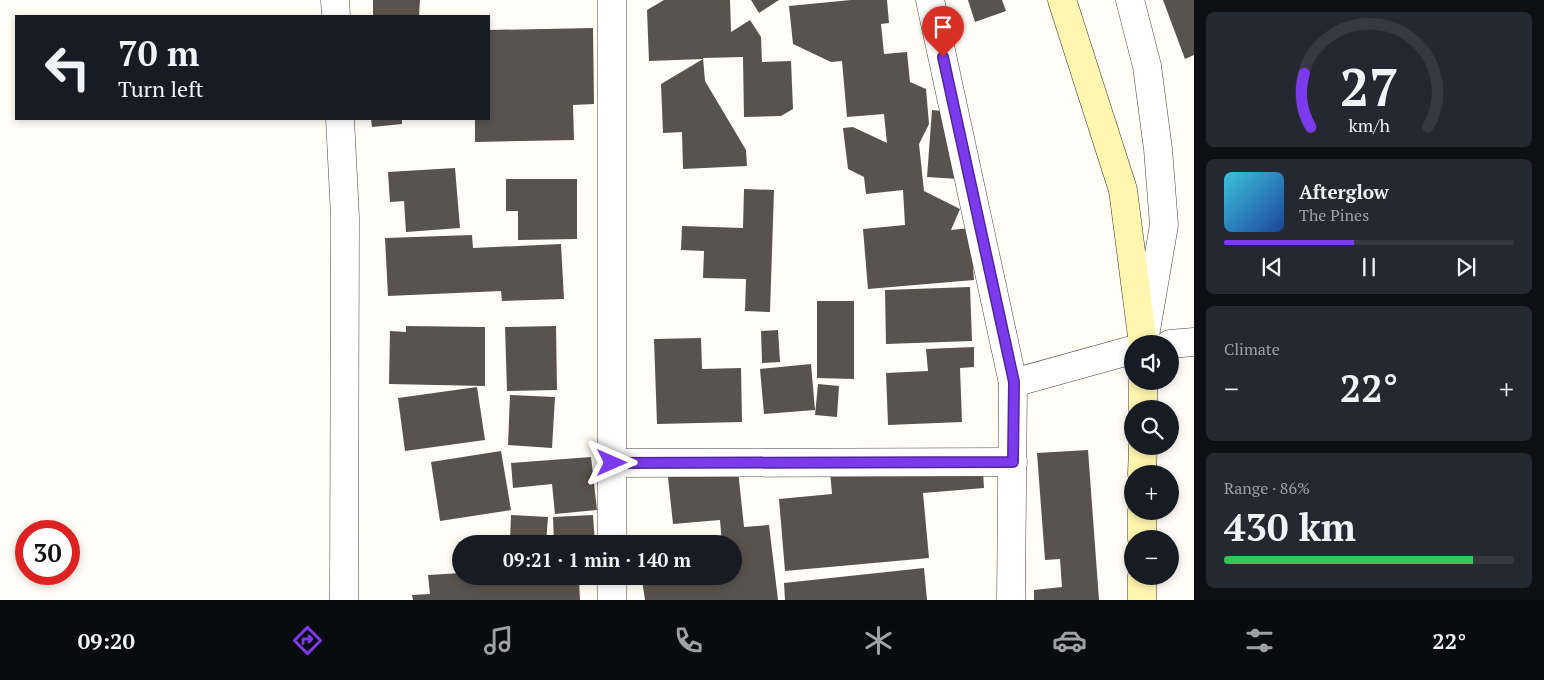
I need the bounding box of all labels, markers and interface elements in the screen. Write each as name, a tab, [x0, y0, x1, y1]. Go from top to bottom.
pin	[922, 6, 964, 57]
icon: arrive	[929, 13, 957, 41]
text: 70 m	[118, 30, 199, 76]
icon: left	[35, 35, 100, 100]
text: 27	[1340, 52, 1398, 121]
text: Turn left	[118, 74, 204, 103]
text: km/h	[1348, 113, 1390, 137]
text: Afterglow	[1299, 179, 1389, 204]
text: The Pines	[1299, 204, 1369, 226]
icon: previous	[1258, 253, 1286, 281]
icon: pause	[1355, 253, 1383, 281]
icon: next	[1452, 253, 1480, 281]
map controls	[1124, 335, 1179, 585]
button: sound	[1124, 335, 1179, 390]
text: Climate	[1224, 338, 1280, 360]
text: 22°	[1340, 363, 1398, 413]
text: −	[1224, 370, 1239, 407]
text: +	[1499, 370, 1514, 407]
button: search	[1124, 400, 1179, 455]
position arrow	[585, 436, 637, 488]
button: +	[1124, 465, 1179, 520]
text: Range · 86%	[1224, 477, 1310, 499]
text: 430 km	[1224, 502, 1356, 552]
speed limit sign: 30	[15, 520, 80, 585]
button: −	[1124, 530, 1179, 585]
text: 09:21 · 1 min · 140 m	[503, 547, 691, 572]
icon: directions	[290, 623, 325, 658]
icon: music	[481, 623, 516, 658]
icon: phone	[671, 623, 706, 658]
icon: climate	[861, 623, 896, 658]
icon: car	[1052, 623, 1087, 658]
icon: filters	[1242, 623, 1277, 658]
text: 09:20	[78, 626, 135, 655]
text: 22°	[1432, 626, 1466, 655]

